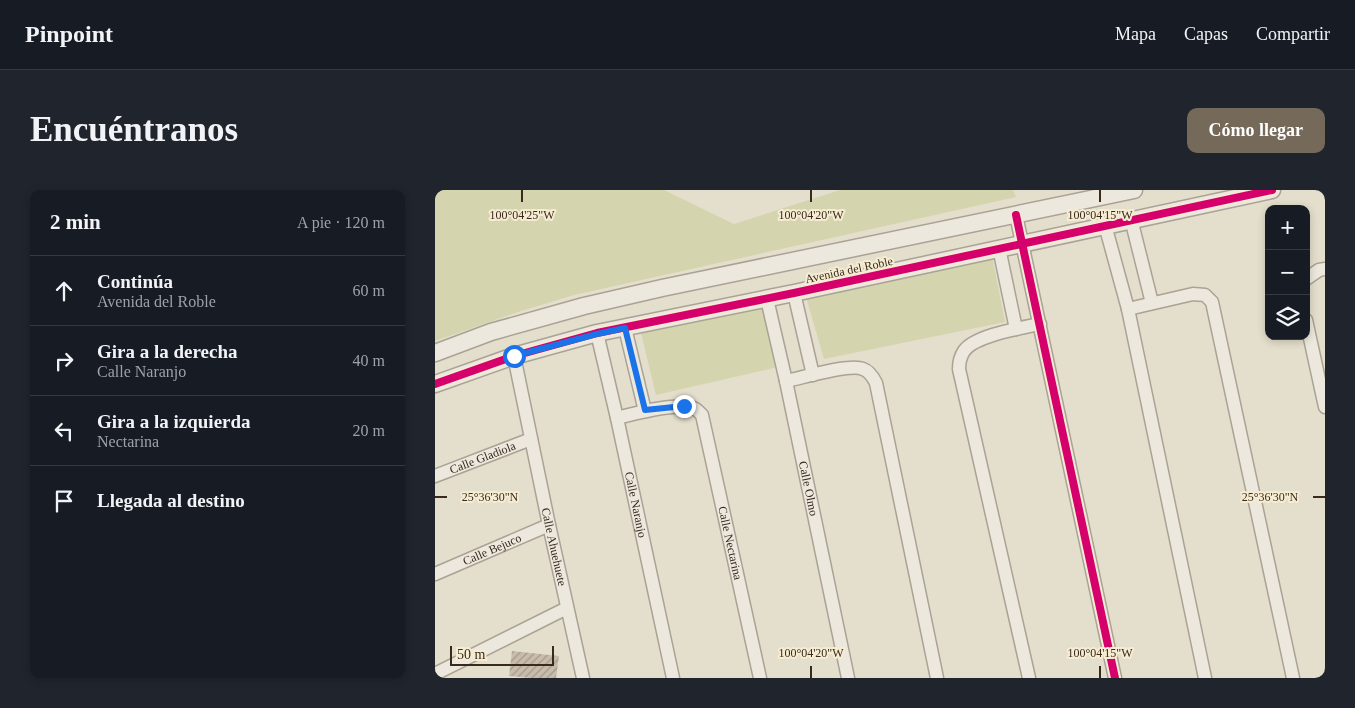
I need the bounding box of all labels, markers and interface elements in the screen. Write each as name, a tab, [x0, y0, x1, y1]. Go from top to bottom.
text: Pinpoint	[25, 21, 113, 47]
text: Mapa	[1115, 24, 1156, 44]
text: Capas	[1184, 24, 1228, 44]
text: Compartir	[1256, 24, 1330, 44]
button: Cómo llegar	[1187, 108, 1325, 153]
text: Encuéntranos	[30, 110, 238, 149]
map controls	[1265, 205, 1310, 340]
button: +	[1265, 205, 1310, 250]
text: 100°04'25"W	[489, 208, 555, 222]
text: 100°04'20"W	[778, 208, 844, 222]
text: 100°04'15"W	[1067, 208, 1133, 222]
text: 2 min	[50, 210, 101, 234]
text: A pie · 120 m	[297, 214, 385, 231]
button: −	[1265, 250, 1310, 295]
street label: Avenida del Roble	[804, 254, 894, 286]
text: Continúa	[97, 271, 173, 292]
icon: ahead	[50, 277, 78, 305]
text: 60 m	[353, 282, 385, 299]
text: Avenida del Roble	[97, 293, 216, 310]
button: layers	[1265, 295, 1310, 340]
text: Gira a la derecha	[97, 341, 238, 362]
route start	[503, 345, 526, 368]
icon: right	[50, 347, 78, 375]
text: 40 m	[353, 352, 385, 369]
text: Calle Naranjo	[97, 363, 186, 380]
route end	[673, 395, 696, 418]
text: Gira a la izquierda	[97, 411, 251, 432]
icon: left	[50, 417, 78, 445]
text: 20 m	[353, 422, 385, 439]
text: Nectarina	[97, 433, 159, 450]
street label: Calle Gladiola	[448, 438, 518, 477]
street label: Calle Olmo	[796, 460, 821, 517]
street label: Calle Naranjo	[622, 470, 650, 539]
icon: arrive	[50, 487, 78, 515]
text: Llegada al destino	[97, 490, 245, 511]
text: 25°36'30"N	[462, 490, 519, 504]
text: 25°36'30"N	[1242, 490, 1299, 504]
street label: Calle Nectarina	[715, 505, 745, 582]
street label: Calle Ahuehuete	[539, 507, 569, 587]
street label: Calle Bejuco	[461, 531, 523, 568]
scale bar	[450, 643, 554, 666]
text: 100°04'20"W	[778, 646, 844, 660]
text: 100°04'15"W	[1067, 646, 1133, 660]
text: 50 m	[457, 647, 485, 662]

